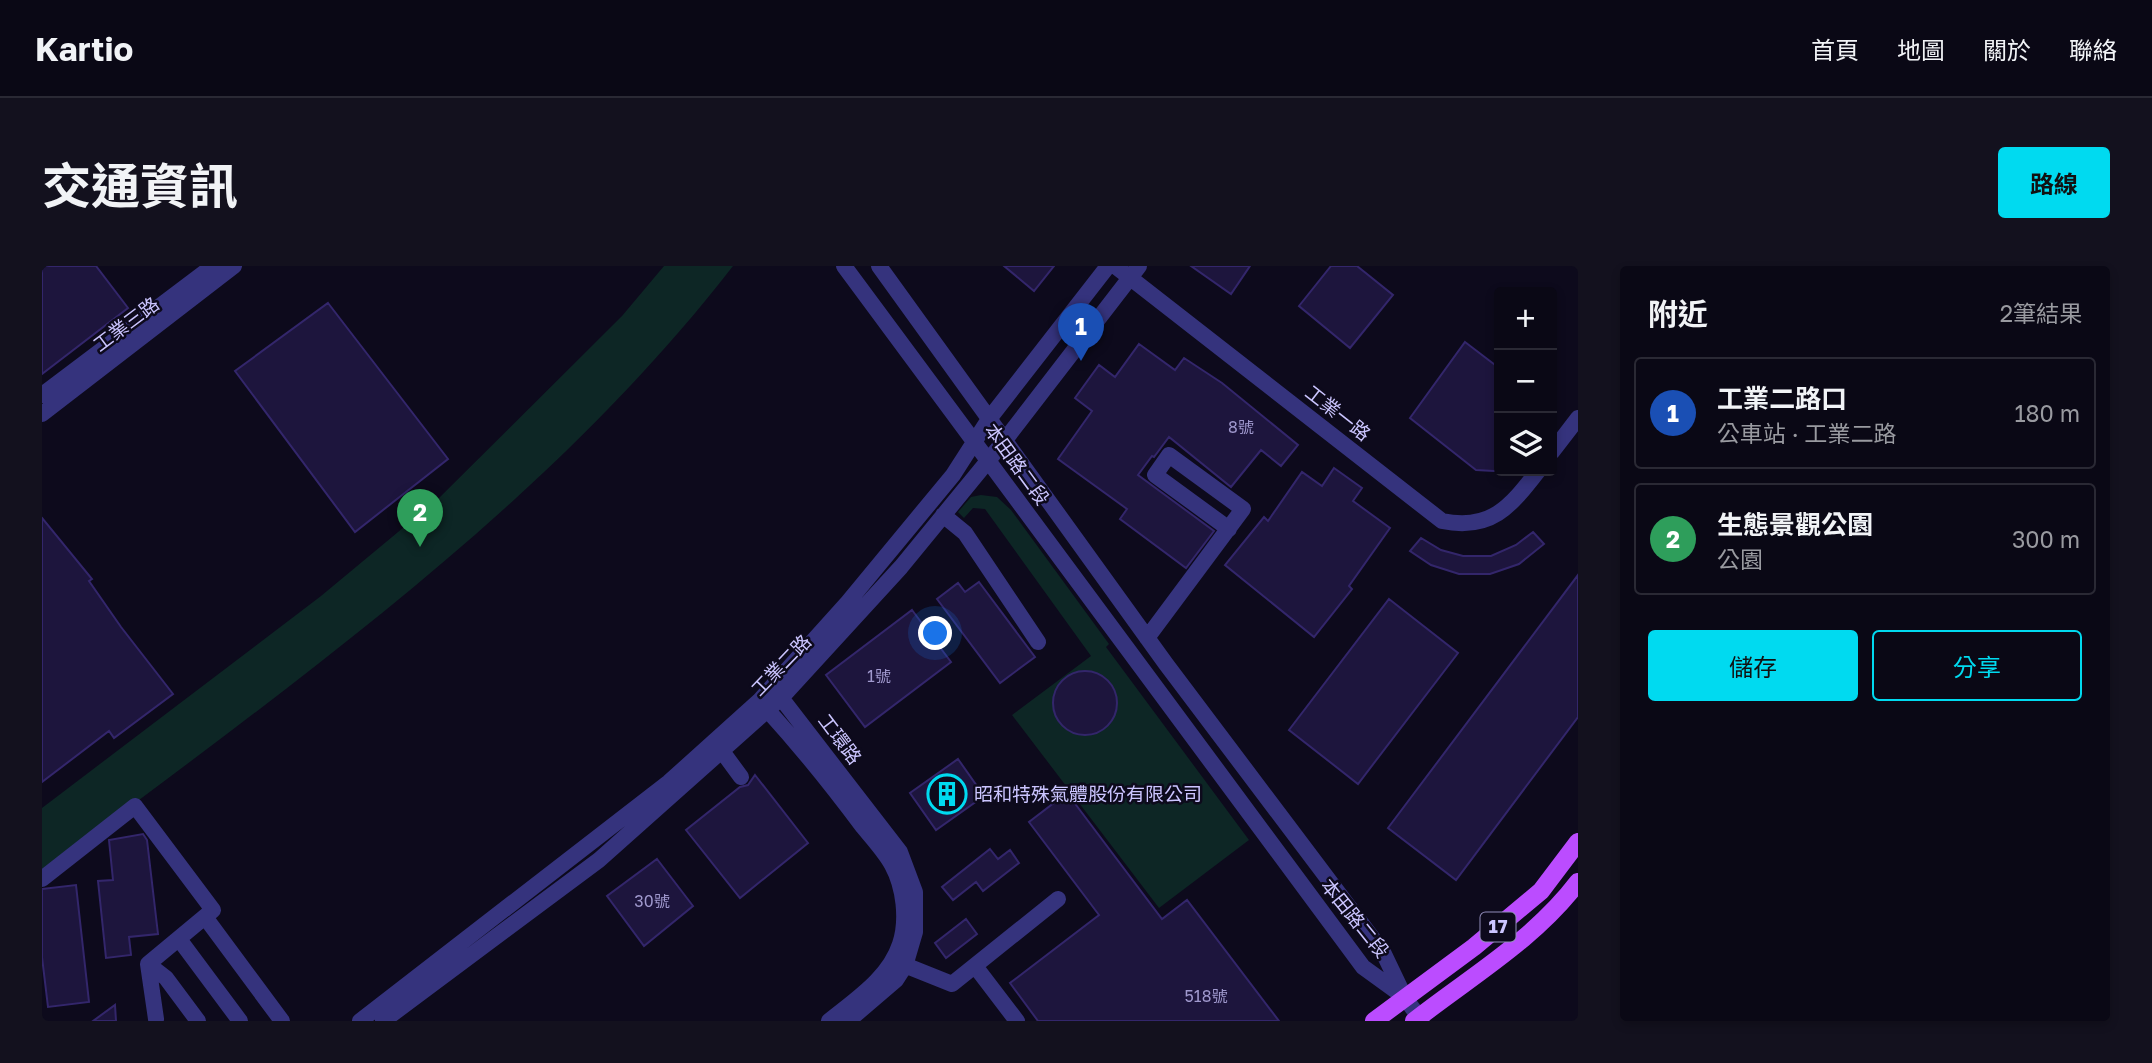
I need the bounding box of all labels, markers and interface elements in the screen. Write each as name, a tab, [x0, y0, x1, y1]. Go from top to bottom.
text: Kartio	[35, 29, 133, 68]
text: 首頁	[1811, 35, 1859, 64]
text: 地圖	[1897, 35, 1945, 64]
text: 關於	[1983, 35, 2031, 64]
text: 聯絡	[2069, 35, 2117, 64]
button: 路線	[1998, 147, 2110, 218]
text: 交通資訊	[42, 156, 238, 215]
map controls	[1494, 287, 1557, 476]
button: +	[1494, 287, 1557, 350]
street label: 工業三路	[88, 292, 163, 356]
text: 附近	[1648, 296, 1708, 332]
text: 2筆結果	[2000, 299, 2082, 327]
pin: 1	[1058, 303, 1104, 361]
button: −	[1494, 350, 1557, 413]
street label: 工業一路	[1301, 380, 1375, 445]
text: 工業二路口	[1717, 383, 1847, 414]
text: 1	[1667, 399, 1679, 427]
text: 180 m	[2014, 399, 2080, 427]
button: layers	[1494, 413, 1557, 476]
house number: 8號	[1228, 417, 1254, 437]
street label: 本田路二段	[980, 419, 1055, 509]
text: 公車站 · 工業二路	[1717, 419, 1896, 447]
pin: 2	[397, 489, 443, 547]
text: 生態景觀公園	[1717, 509, 1873, 540]
text: 2	[1666, 525, 1680, 553]
text: 300 m	[2012, 525, 2080, 553]
text: 公園	[1717, 545, 1763, 573]
your location	[918, 616, 952, 650]
street label: 工業二路	[746, 629, 815, 700]
button: 儲存	[1648, 630, 1858, 701]
button: 分享	[1872, 630, 2082, 701]
house number: 1號	[867, 666, 891, 686]
street label: 工環路	[814, 709, 867, 768]
building icon: 昭和特殊氣體股份有限公司	[926, 773, 968, 815]
place label: 昭和特殊氣體股份有限公司	[974, 782, 1202, 805]
street label: 本田路二段	[1317, 874, 1394, 962]
house number: 30號	[634, 891, 670, 911]
road number: 17	[1480, 912, 1516, 942]
house number: 518號	[1185, 986, 1227, 1006]

